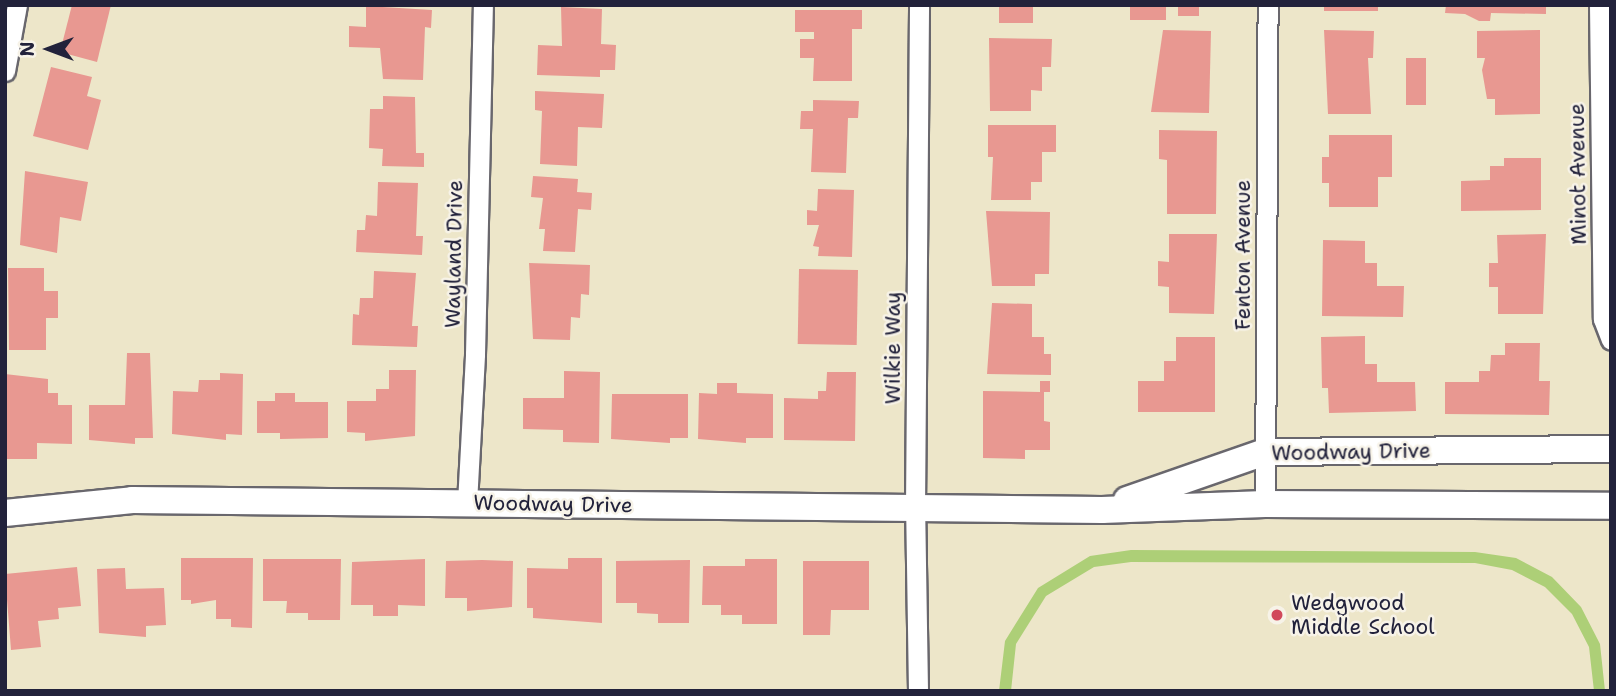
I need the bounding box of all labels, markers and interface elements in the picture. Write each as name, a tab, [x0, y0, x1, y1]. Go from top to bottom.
north arrow	[14, 14, 84, 84]
text: N	[15, 41, 40, 57]
street label: Minot Avenue	[1564, 103, 1592, 245]
street label: Wayland Drive	[440, 180, 468, 328]
street label: Fenton Avenue	[1230, 180, 1256, 330]
street label: Wilkie Way	[880, 292, 906, 404]
street label: Woodway Drive	[1271, 438, 1431, 466]
street label: Woodway Drive	[473, 490, 633, 518]
place label: Wedgwood Middle School	[1291, 590, 1434, 640]
marker: Wedgwood Middle School	[1269, 607, 1285, 623]

